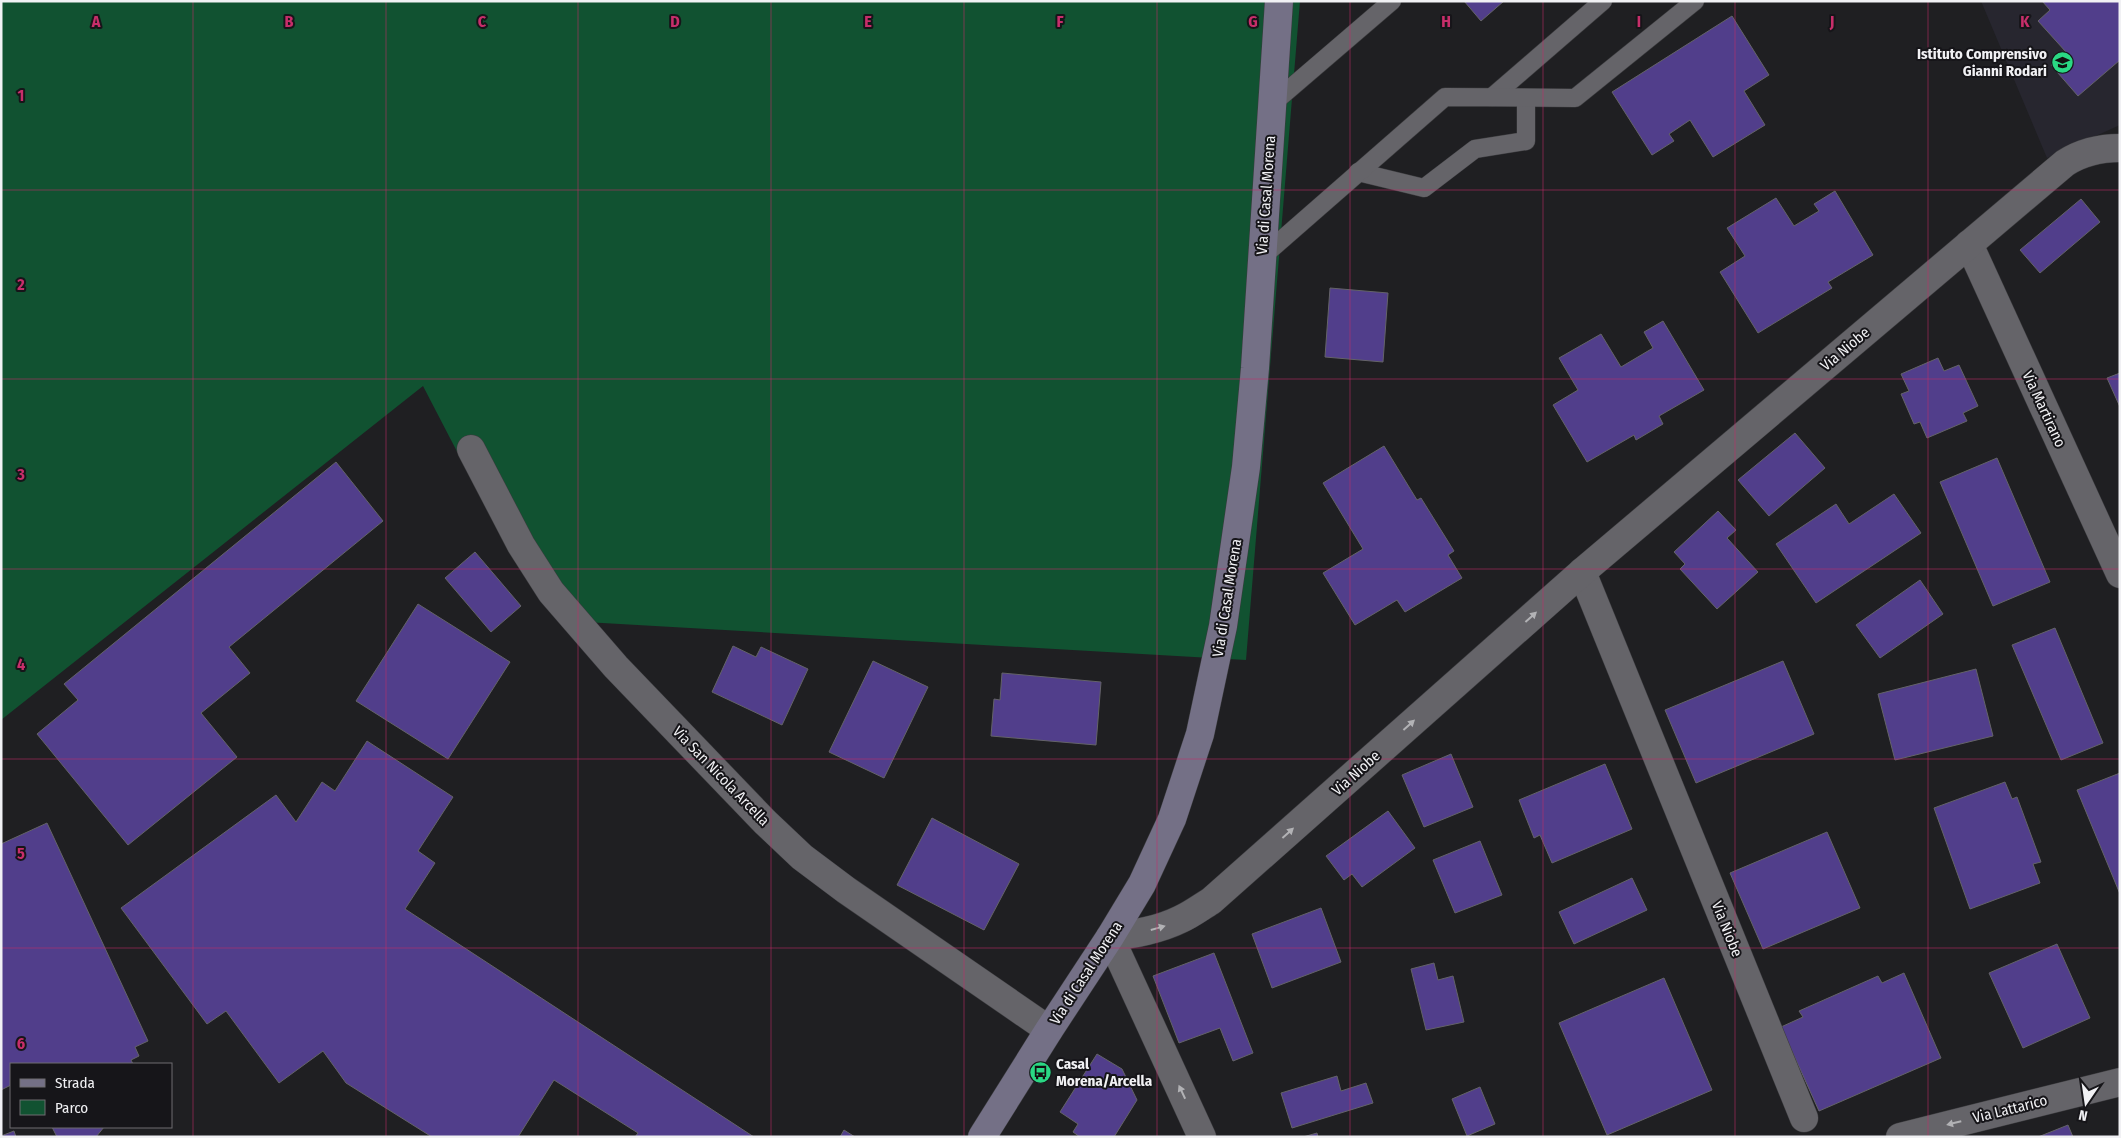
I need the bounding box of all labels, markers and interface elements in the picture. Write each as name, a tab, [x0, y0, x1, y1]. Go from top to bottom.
text: A	[91, 12, 101, 31]
text: B	[285, 12, 294, 31]
text: C	[478, 12, 487, 31]
text: D	[670, 12, 680, 31]
text: E	[864, 12, 872, 31]
text: F	[1056, 12, 1064, 31]
text: G	[1248, 12, 1258, 31]
text: H	[1441, 12, 1451, 31]
text: I	[1637, 12, 1641, 31]
text: J	[1829, 12, 1834, 31]
text: K	[2020, 12, 2030, 31]
place label: Istituto Comprensivo Gianni Rodari	[1917, 45, 2047, 80]
school or university icon: Istituto Comprensivo Gianni Rodari	[2051, 51, 2075, 75]
text: 1	[18, 86, 24, 105]
street label: Via di Casal Morena	[1253, 135, 1279, 255]
text: 2	[16, 275, 25, 294]
street label: Via Niobe	[1817, 323, 1873, 375]
street label: Via Martirano	[2018, 368, 2070, 450]
text: 3	[16, 465, 25, 484]
street label: Via di Casal Morena	[1209, 538, 1245, 658]
one-way arrow	[1524, 611, 1536, 623]
text: 4	[17, 655, 25, 674]
one-way arrow	[1403, 719, 1415, 731]
street label: Via San Nicola Arcella	[669, 722, 773, 830]
street label: Via Niobe	[1328, 747, 1384, 799]
one-way arrow	[1281, 827, 1293, 839]
text: 5	[17, 844, 25, 863]
street label: Via Niobe	[1708, 899, 1746, 959]
street label: Via di Casal Morena	[1046, 918, 1126, 1028]
one-way arrow	[1150, 923, 1165, 931]
text: 6	[17, 1034, 25, 1053]
place label: Casal Morena/Arcella	[1056, 1055, 1153, 1090]
bus stop icon: Casal Morena/Arcella	[1028, 1061, 1052, 1085]
legend	[10, 1063, 172, 1128]
text: Strada	[55, 1074, 95, 1092]
north arrow	[2061, 1078, 2111, 1128]
one-way arrow	[1178, 1085, 1186, 1100]
street label: Via Lattarico	[1971, 1091, 2049, 1127]
text: Parco	[55, 1099, 88, 1117]
text: N	[2077, 1106, 2089, 1124]
one-way arrow	[1946, 1119, 1961, 1127]

